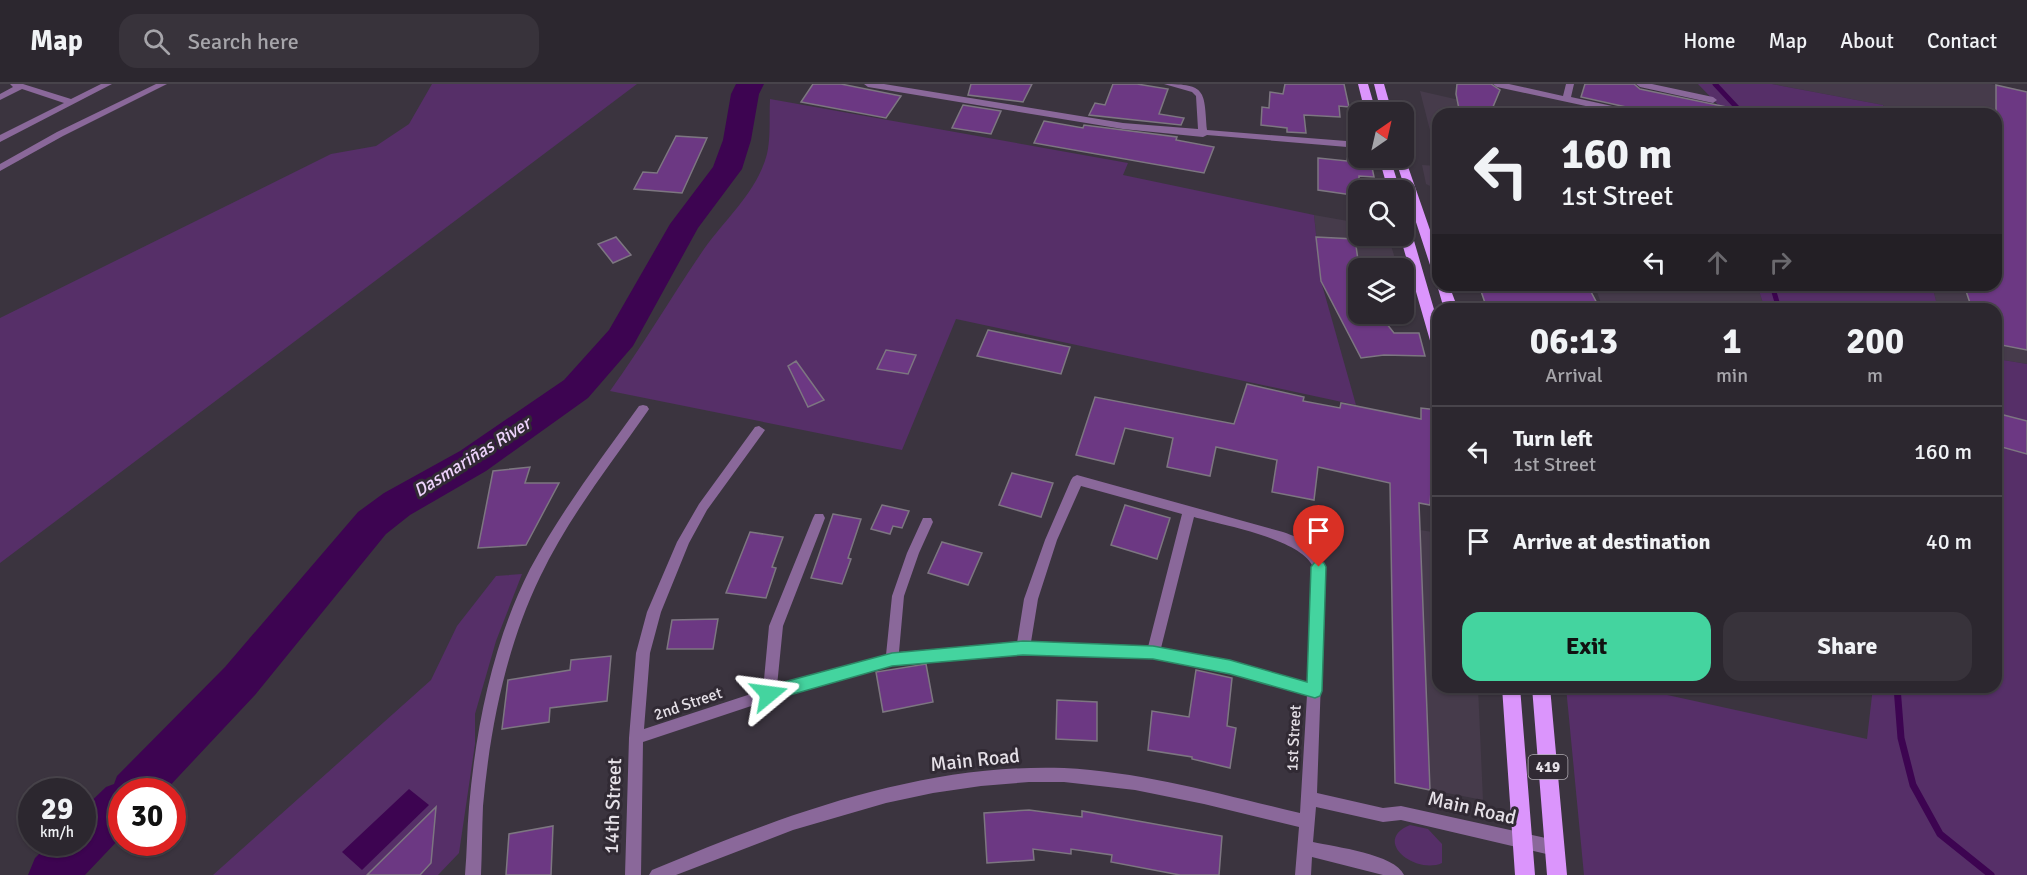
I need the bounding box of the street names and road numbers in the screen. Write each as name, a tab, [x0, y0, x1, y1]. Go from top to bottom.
street label: 2nd Street	[651, 683, 725, 725]
street label: 1st Street	[1282, 704, 1306, 772]
street label: Main Road	[929, 743, 1021, 777]
road number: 419	[1528, 755, 1568, 779]
street label: 14th Street	[599, 758, 627, 854]
street label: Main Road	[1425, 786, 1519, 830]

